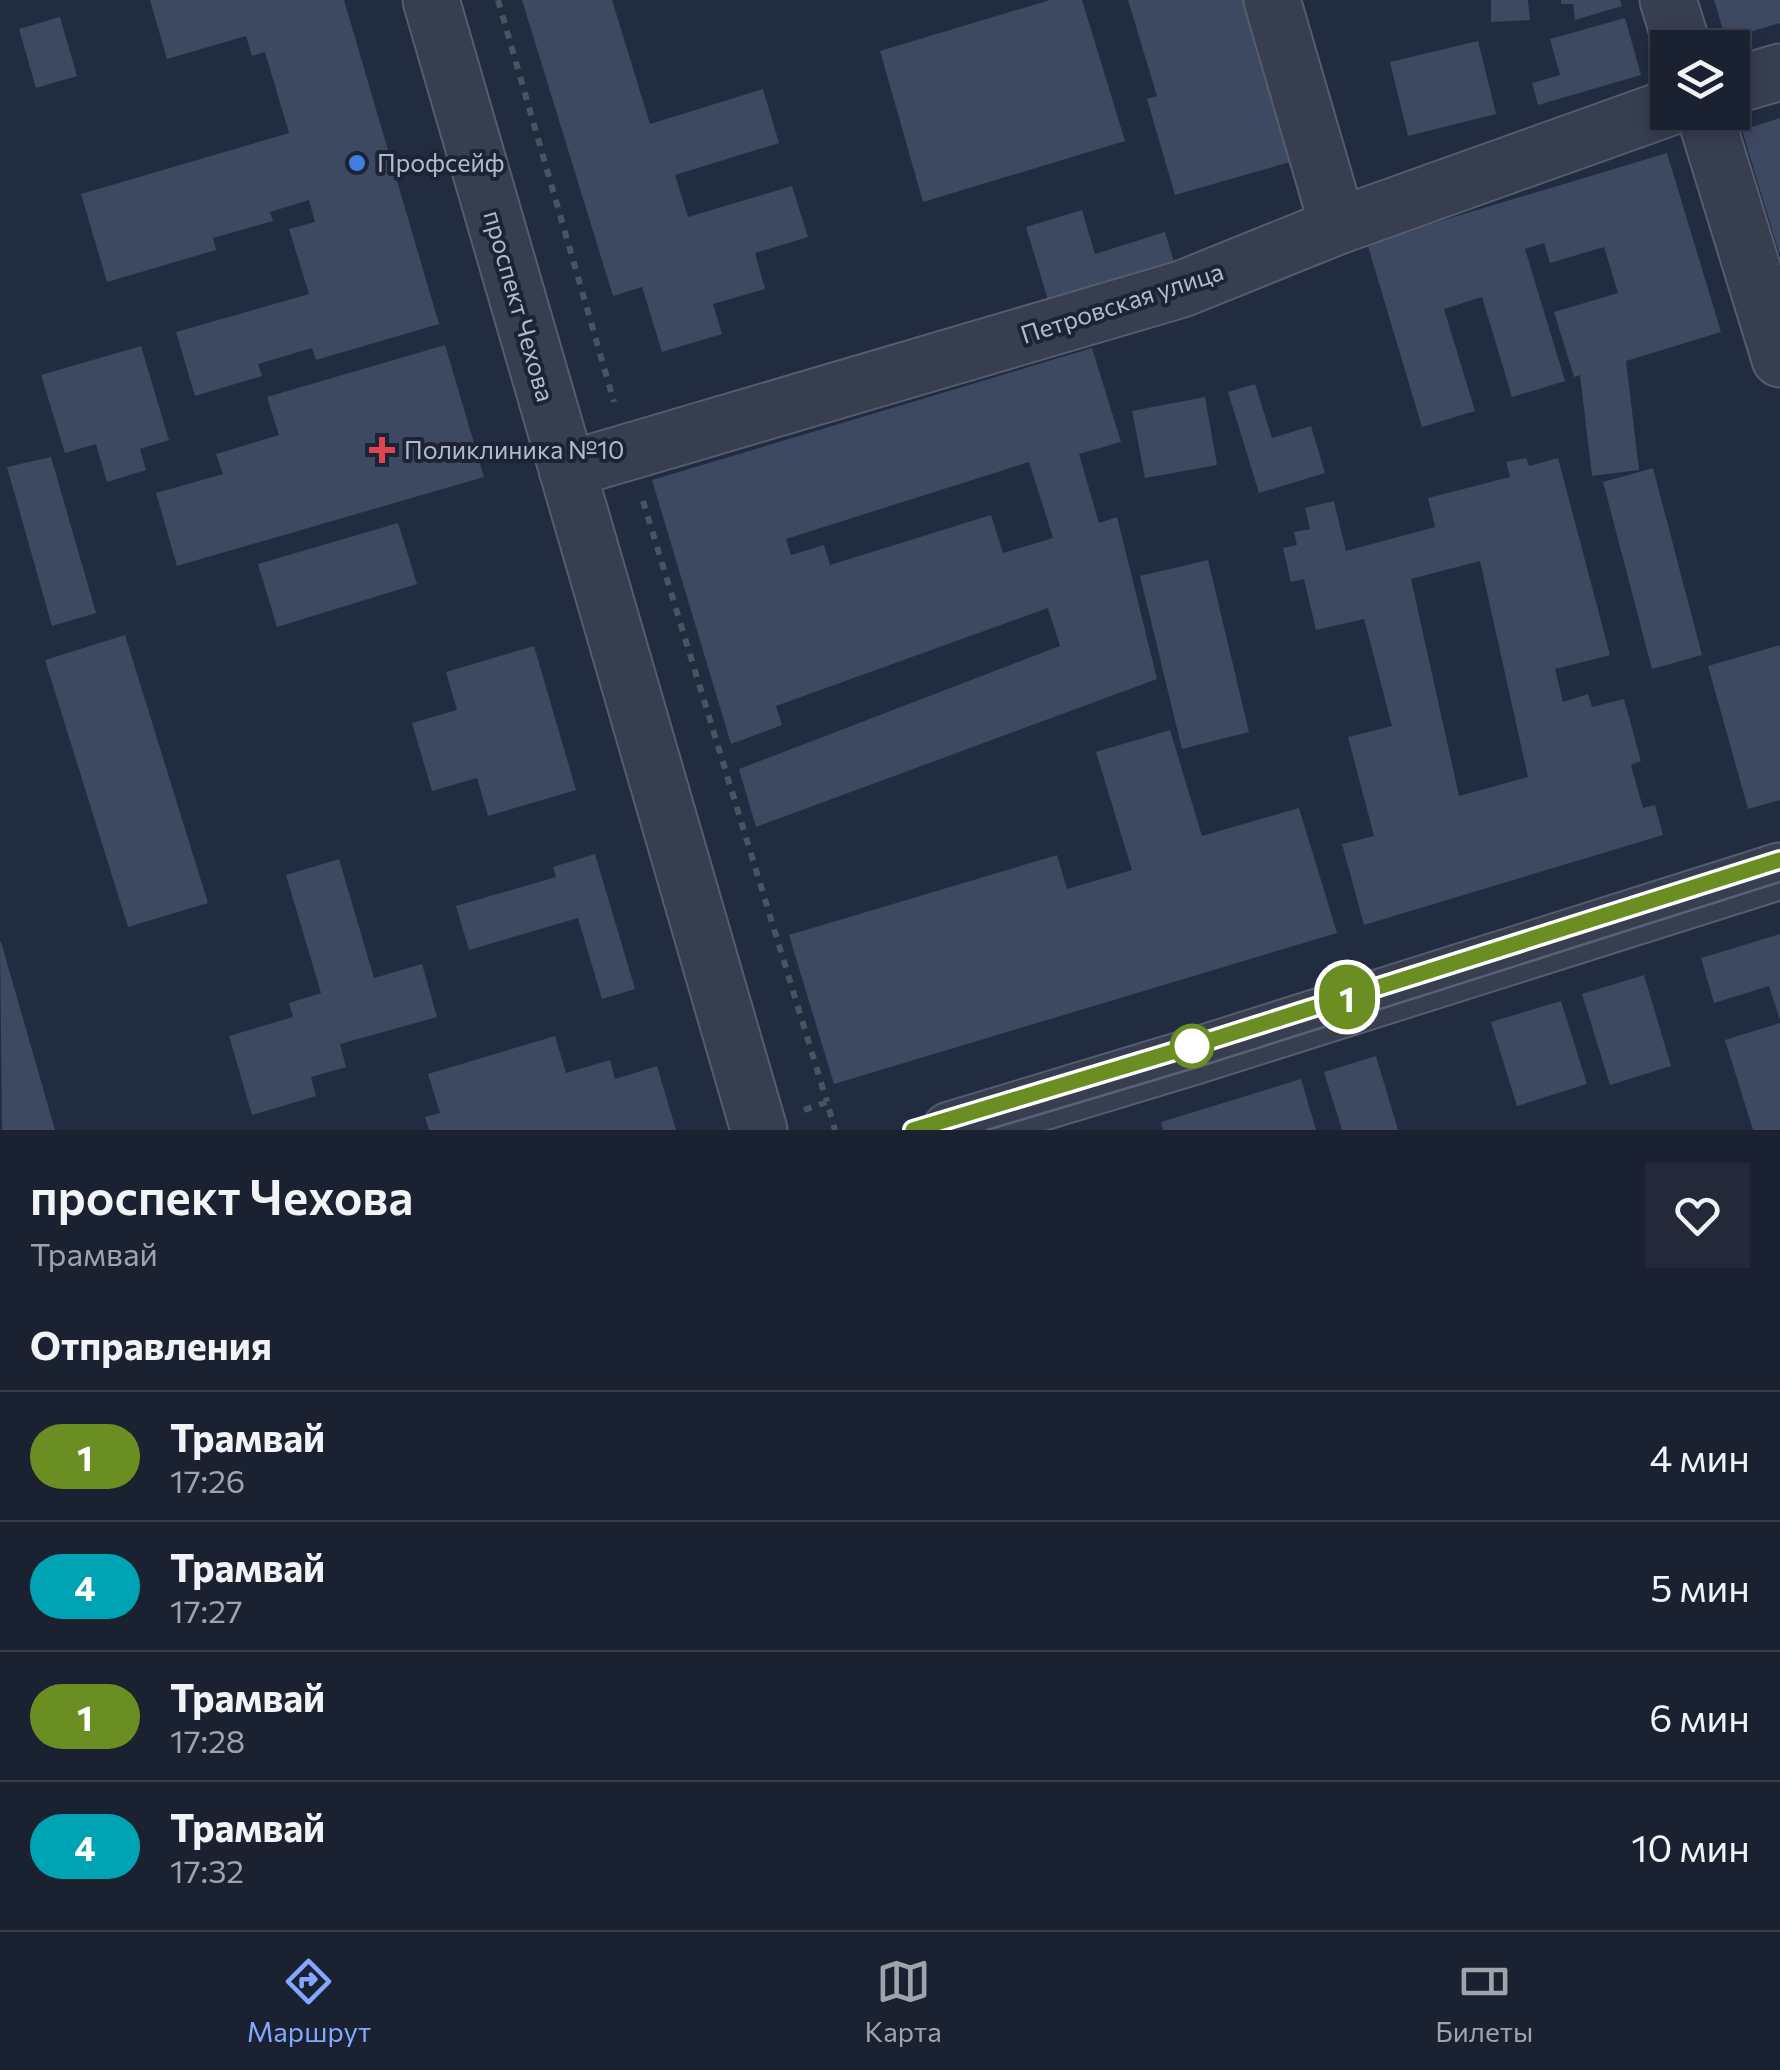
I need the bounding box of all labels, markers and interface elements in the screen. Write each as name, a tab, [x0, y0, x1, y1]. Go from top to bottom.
map controls	[1650, 30, 1750, 130]
button: layers	[1650, 30, 1750, 130]
place label: Профсейф	[377, 147, 505, 177]
marker: Профсейф	[346, 152, 368, 174]
street label: проспект Чехова	[478, 207, 562, 405]
street label: Петровская улица	[1017, 255, 1227, 349]
place label: Поликлиника №10	[404, 434, 624, 464]
marker: Поликлиника №10	[369, 437, 395, 463]
line badge: 1	[1314, 964, 1380, 1030]
text: 1	[1339, 976, 1355, 1019]
unlabelled marker	[1171, 1025, 1213, 1067]
button: heart	[1645, 1163, 1750, 1268]
text: проспект Чехова	[30, 1166, 413, 1225]
text: Трамвай	[30, 1233, 158, 1273]
text: Отправления	[30, 1321, 272, 1368]
text: Трамвай	[170, 1413, 325, 1460]
text: 4 мин	[1649, 1433, 1750, 1480]
text: 1	[77, 1435, 93, 1478]
text: 17:26	[170, 1460, 245, 1500]
text: Трамвай	[170, 1543, 325, 1590]
text: 5 мин	[1650, 1563, 1750, 1610]
text: 4	[74, 1565, 96, 1608]
text: 17:27	[170, 1590, 243, 1630]
text: Трамвай	[170, 1673, 325, 1720]
text: 6 мин	[1649, 1693, 1750, 1740]
text: 1	[77, 1695, 93, 1738]
text: 17:28	[170, 1720, 245, 1760]
text: Трамвай	[170, 1803, 325, 1850]
text: 10 мин	[1631, 1823, 1750, 1870]
text: 4	[74, 1825, 96, 1868]
text: 17:32	[170, 1850, 244, 1890]
tab: Маршрут	[247, 1954, 371, 2048]
tab: Карта	[865, 1954, 942, 2048]
tab: Билеты	[1435, 1954, 1533, 2048]

